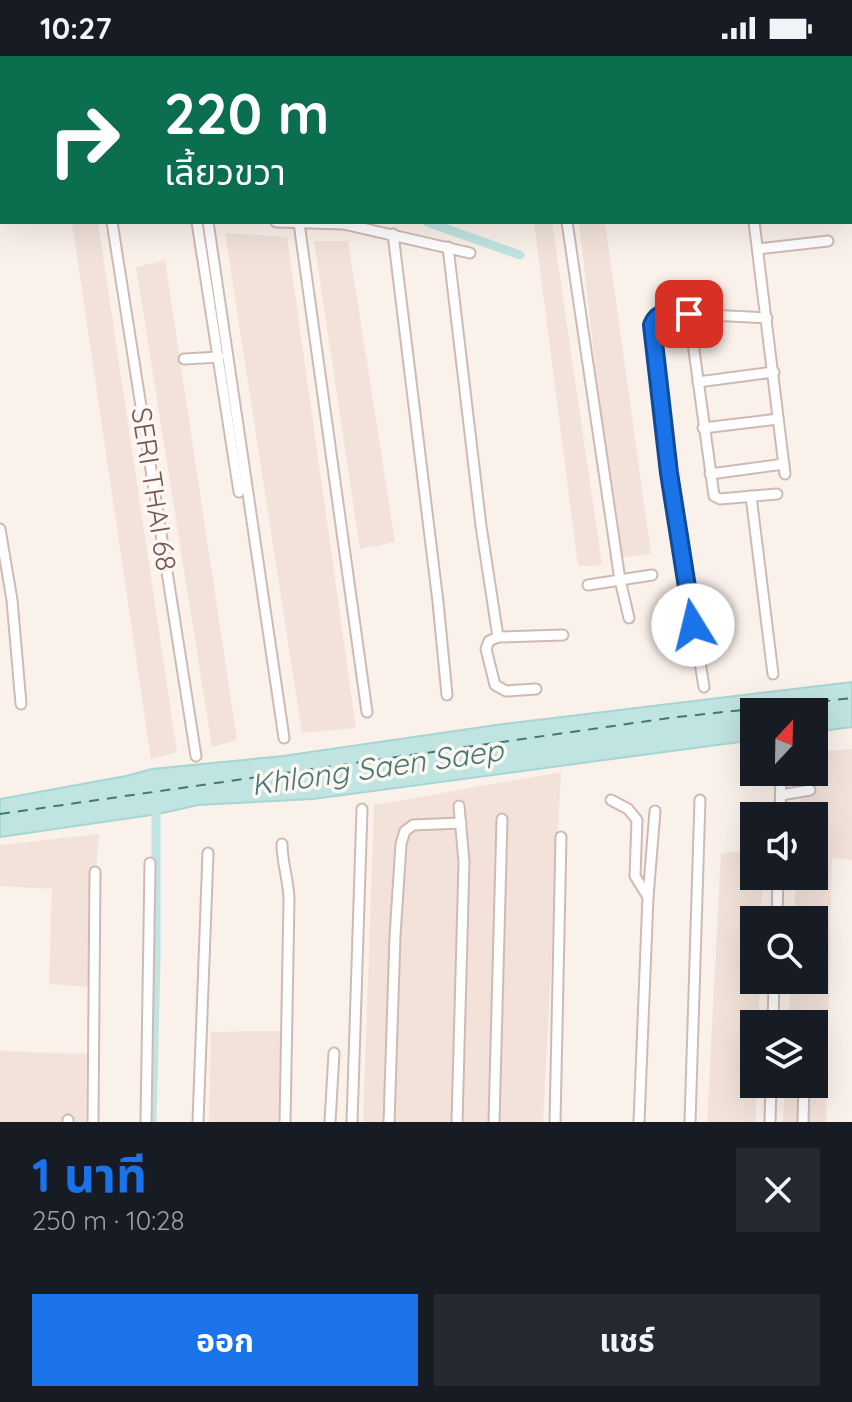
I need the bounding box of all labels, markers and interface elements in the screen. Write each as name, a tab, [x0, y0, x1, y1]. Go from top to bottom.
text: 10:27	[40, 9, 112, 47]
text: 220 m	[164, 78, 329, 148]
icon: right	[32, 88, 136, 192]
text: เลี้ยวขวา	[164, 149, 286, 194]
pin	[655, 280, 723, 348]
icon: arrive	[667, 292, 711, 336]
street label: SERI THAI 68	[124, 405, 185, 573]
position arrow	[651, 583, 735, 667]
north arrow	[740, 698, 828, 786]
map controls	[740, 698, 828, 1098]
water label: Khlong Saen Saep	[248, 730, 507, 803]
button: sound	[740, 802, 828, 890]
button: search	[740, 906, 828, 994]
button: layers	[740, 1010, 828, 1098]
text: 1 นาที	[32, 1144, 147, 1204]
button: close	[736, 1148, 820, 1232]
text: 250 m · 10:28	[32, 1204, 185, 1237]
button: ออก	[32, 1294, 418, 1386]
button: แชร์	[434, 1294, 820, 1386]

